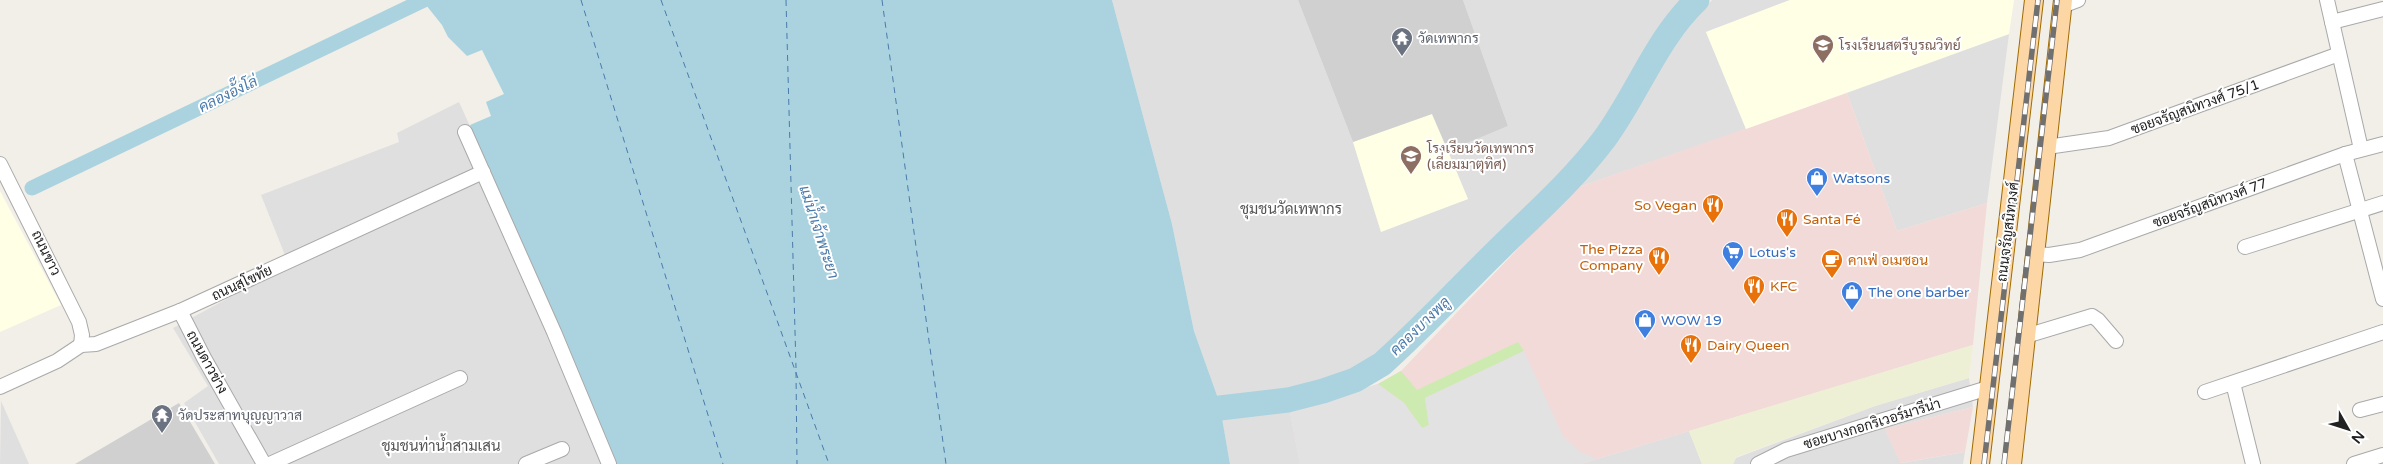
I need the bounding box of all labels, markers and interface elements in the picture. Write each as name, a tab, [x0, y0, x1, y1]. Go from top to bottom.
temple icon: วัดเทพากร	[1390, 26, 1414, 57]
place label: วัดเทพากร	[1418, 30, 1479, 47]
school or university icon: โรงเรียนสตรีบูรณวิทย์	[1811, 33, 1835, 64]
place label: โรงเรียนสตรีบูรณวิทย์	[1838, 36, 1961, 55]
water label: คลองอั๊งโล่	[193, 67, 261, 116]
street label: ซอยจรัญสนิทวงศ์ 75/1	[2128, 75, 2262, 138]
place label: โรงเรียนวัดเทพากร (เลี่ยมมาตุทิศ)	[1426, 139, 1534, 174]
school or university icon: โรงเรียนวัดเทพากร (เลี่ยมมาตุทิศ)	[1399, 144, 1423, 175]
shop icon: Watsons	[1805, 166, 1829, 197]
place label: Watsons	[1833, 170, 1890, 187]
street label: ซอยจรัญสนิทวงศ์ 77	[2150, 173, 2270, 232]
street label: ถนนจรัญสนิทวงศ์	[1992, 181, 2023, 283]
water label: แม่น้ำเจ้าพระยา	[795, 182, 846, 281]
restaurant icon: So Vegan	[1701, 193, 1725, 224]
place label: So Vegan	[1634, 197, 1697, 214]
district label: ชุมชนวัดเทพากร	[1240, 200, 1342, 220]
restaurant icon: Santa Fé	[1775, 207, 1799, 238]
place label: Santa Fé	[1803, 211, 1861, 228]
street label: ถนนขาว	[28, 228, 64, 278]
supermarket icon: Lotus's	[1721, 240, 1745, 271]
place label: The Pizza Company	[1580, 241, 1643, 274]
place label: Lotus's	[1749, 244, 1796, 261]
restaurant icon: The Pizza Company	[1647, 245, 1671, 276]
cafe icon: คาเฟ่ อเมซอน	[1820, 248, 1844, 279]
place label: คาเฟ่ อเมซอน	[1848, 252, 1928, 269]
street label: ถนนสุโขทัย	[209, 262, 275, 305]
restaurant icon: KFC	[1742, 274, 1766, 305]
place label: KFC	[1770, 278, 1798, 295]
shop icon: The one barber	[1840, 280, 1864, 311]
place label: The one barber	[1868, 284, 1970, 301]
water label: คลองบางพลู	[1386, 293, 1455, 360]
shop icon: WOW 19	[1633, 308, 1657, 339]
place label: WOW 19	[1661, 312, 1722, 329]
street label: ถนนดาวข่าง	[183, 327, 231, 397]
restaurant icon: Dairy Queen	[1679, 333, 1703, 364]
place label: Dairy Queen	[1707, 337, 1789, 354]
street label: ซอยบางกอกริเวอร์มารีน่า	[1801, 394, 1943, 453]
temple icon: วัดประสาทบุญญาวาส	[150, 403, 174, 434]
north arrow	[2323, 404, 2373, 454]
place label: วัดประสาทบุญญาวาส	[178, 407, 302, 425]
text: N	[2348, 427, 2368, 447]
district label: ชุมชนท่าน้ำสามเสน	[382, 433, 501, 457]

